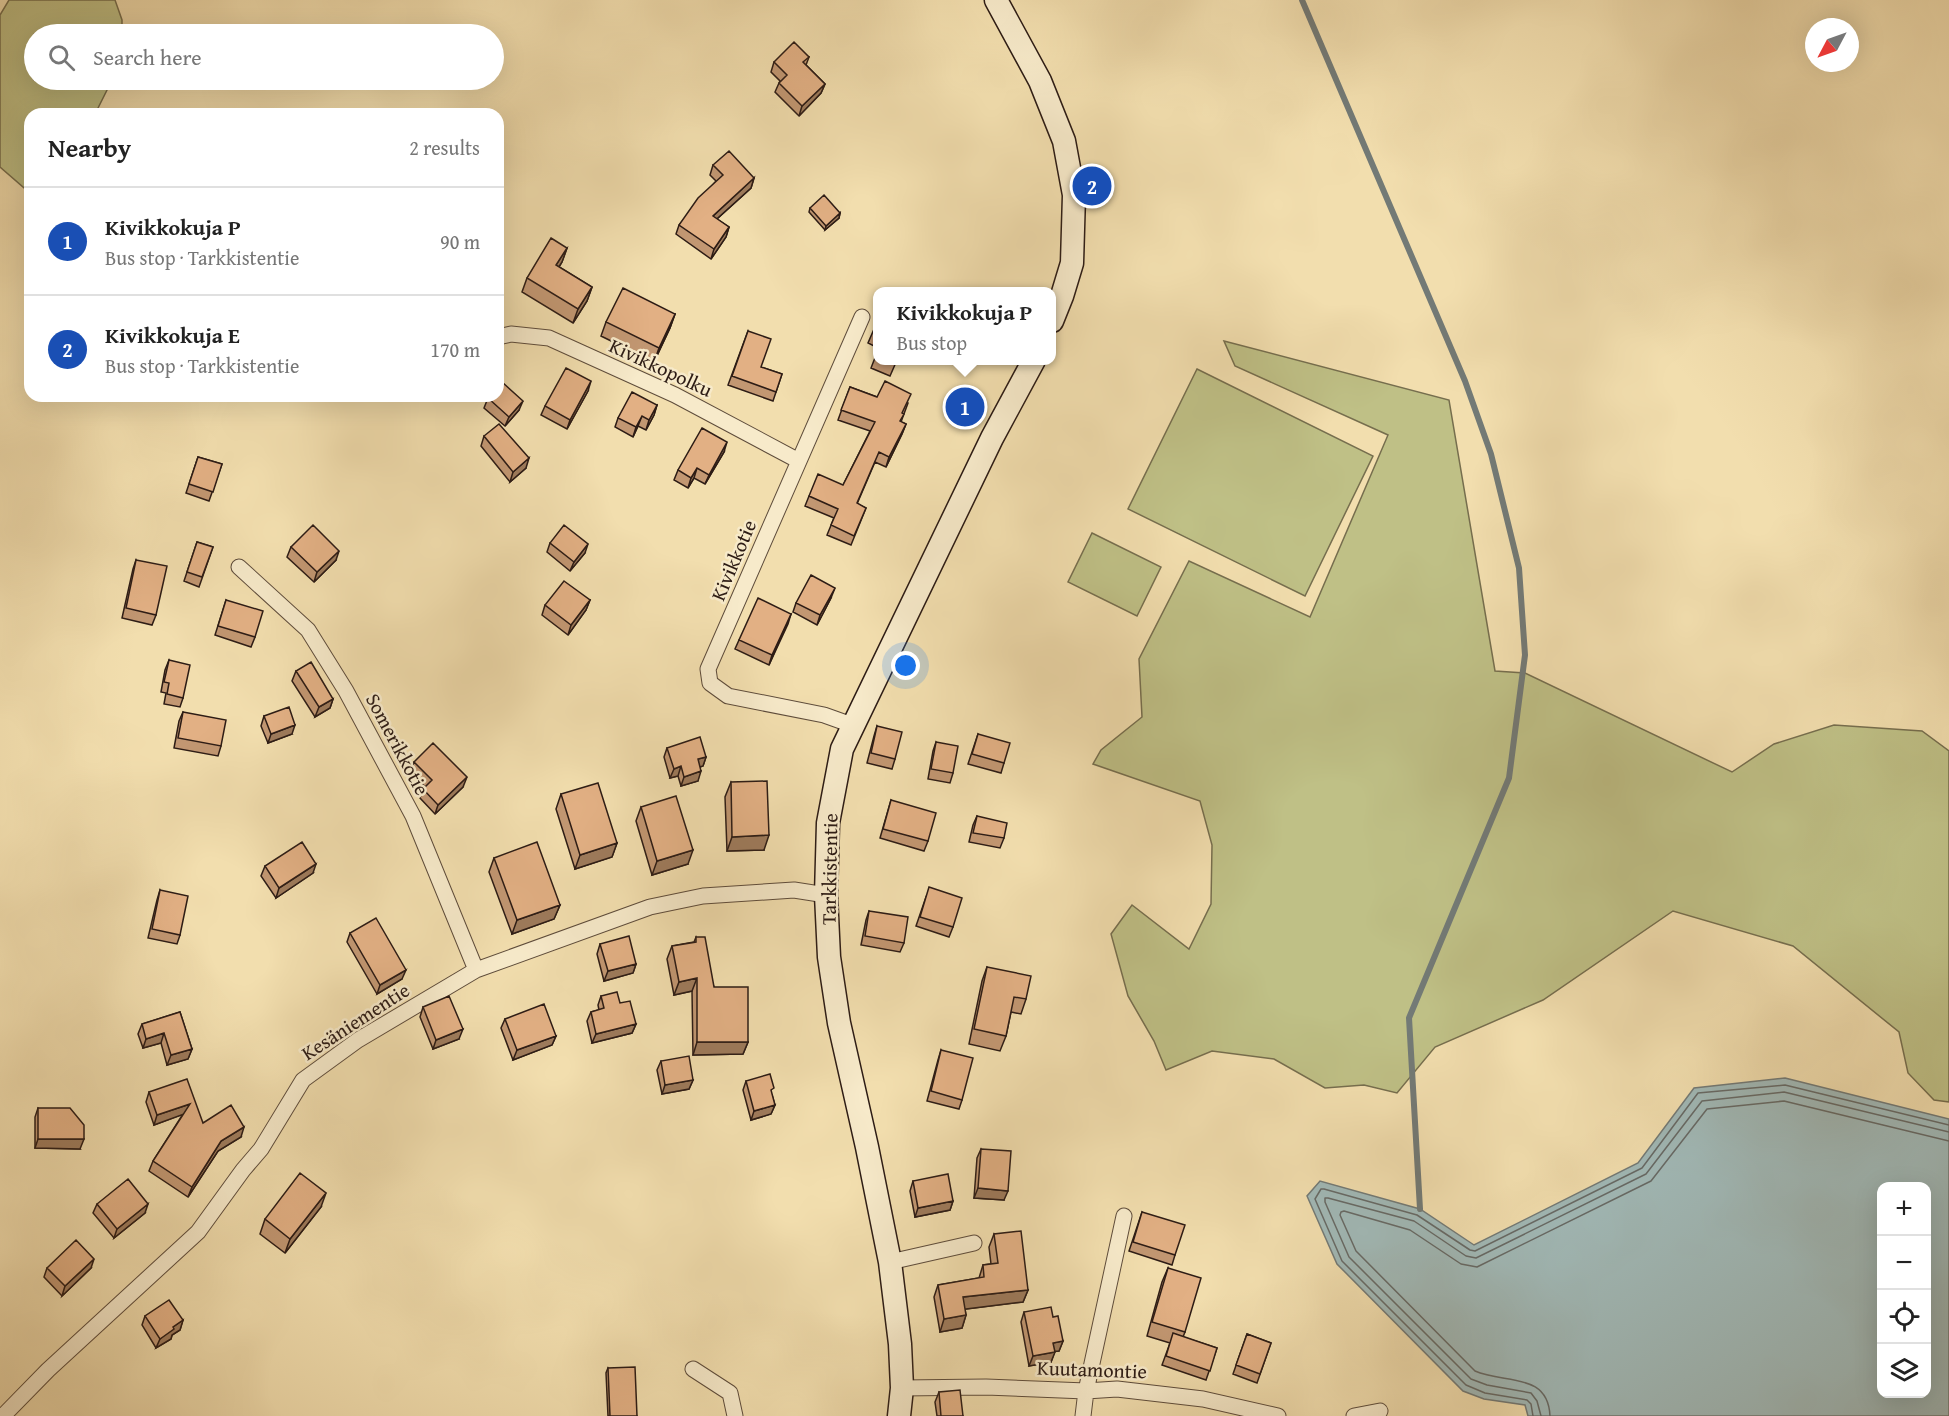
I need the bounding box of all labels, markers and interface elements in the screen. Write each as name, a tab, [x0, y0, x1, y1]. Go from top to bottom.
north arrow	[1805, 18, 1859, 72]
search box	[24, 24, 504, 90]
icon: search	[45, 41, 78, 74]
text: Search here	[93, 41, 202, 73]
text: Nearby	[48, 128, 131, 167]
text: 2 results	[409, 133, 480, 162]
pin: 2	[1072, 164, 1112, 208]
text: Kivikkokuja P	[105, 211, 241, 243]
text: 1	[62, 227, 73, 256]
text: 90 m	[440, 227, 480, 256]
text: Bus stop · Tarkkistentie	[105, 243, 299, 272]
popup	[873, 287, 1056, 365]
text: Kivikkokuja P	[897, 296, 1032, 328]
text: Kivikkokuja E	[105, 319, 240, 351]
text: Bus stop	[897, 328, 967, 357]
street label: Kivikkopolku	[605, 330, 717, 404]
text: 2	[62, 335, 73, 364]
text: 170 m	[430, 335, 480, 364]
text: Bus stop · Tarkkistentie	[105, 351, 299, 380]
pin: 1	[946, 384, 984, 430]
street label: Kivikkotie	[703, 515, 763, 605]
your location	[891, 651, 920, 680]
street label: Somerikkotie	[359, 688, 437, 800]
street label: Tarkkistentie	[814, 813, 844, 925]
street label: Kesäniementie	[295, 975, 415, 1067]
map controls	[1877, 1182, 1931, 1398]
button: +	[1877, 1182, 1931, 1236]
button: −	[1877, 1236, 1931, 1290]
button: locate	[1877, 1290, 1931, 1344]
button: layers	[1877, 1344, 1931, 1398]
street label: Kuutamontie	[1037, 1353, 1147, 1385]

